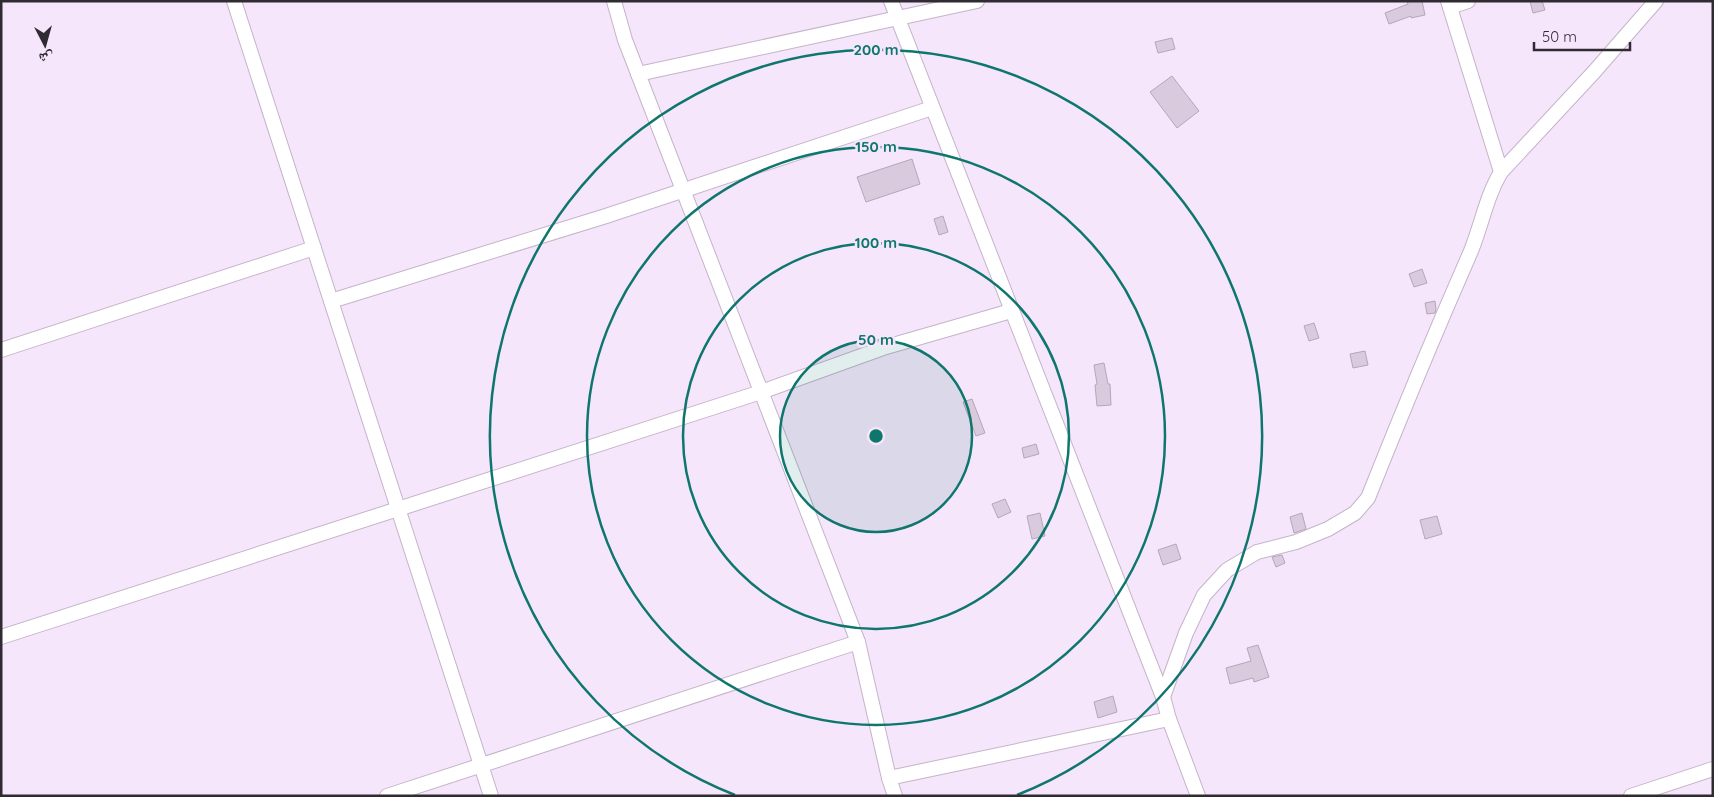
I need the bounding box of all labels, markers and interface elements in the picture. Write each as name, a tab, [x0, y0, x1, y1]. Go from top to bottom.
north arrow	[20, 20, 70, 70]
scale bar	[1534, 20, 1630, 52]
text: 50 m	[1542, 27, 1577, 46]
text: 200 m	[854, 40, 899, 59]
text: ش	[38, 48, 55, 68]
text: 150 m	[855, 137, 897, 156]
text: 100 m	[855, 233, 897, 252]
text: 50 m	[858, 330, 894, 349]
centre of rings	[867, 427, 885, 445]

